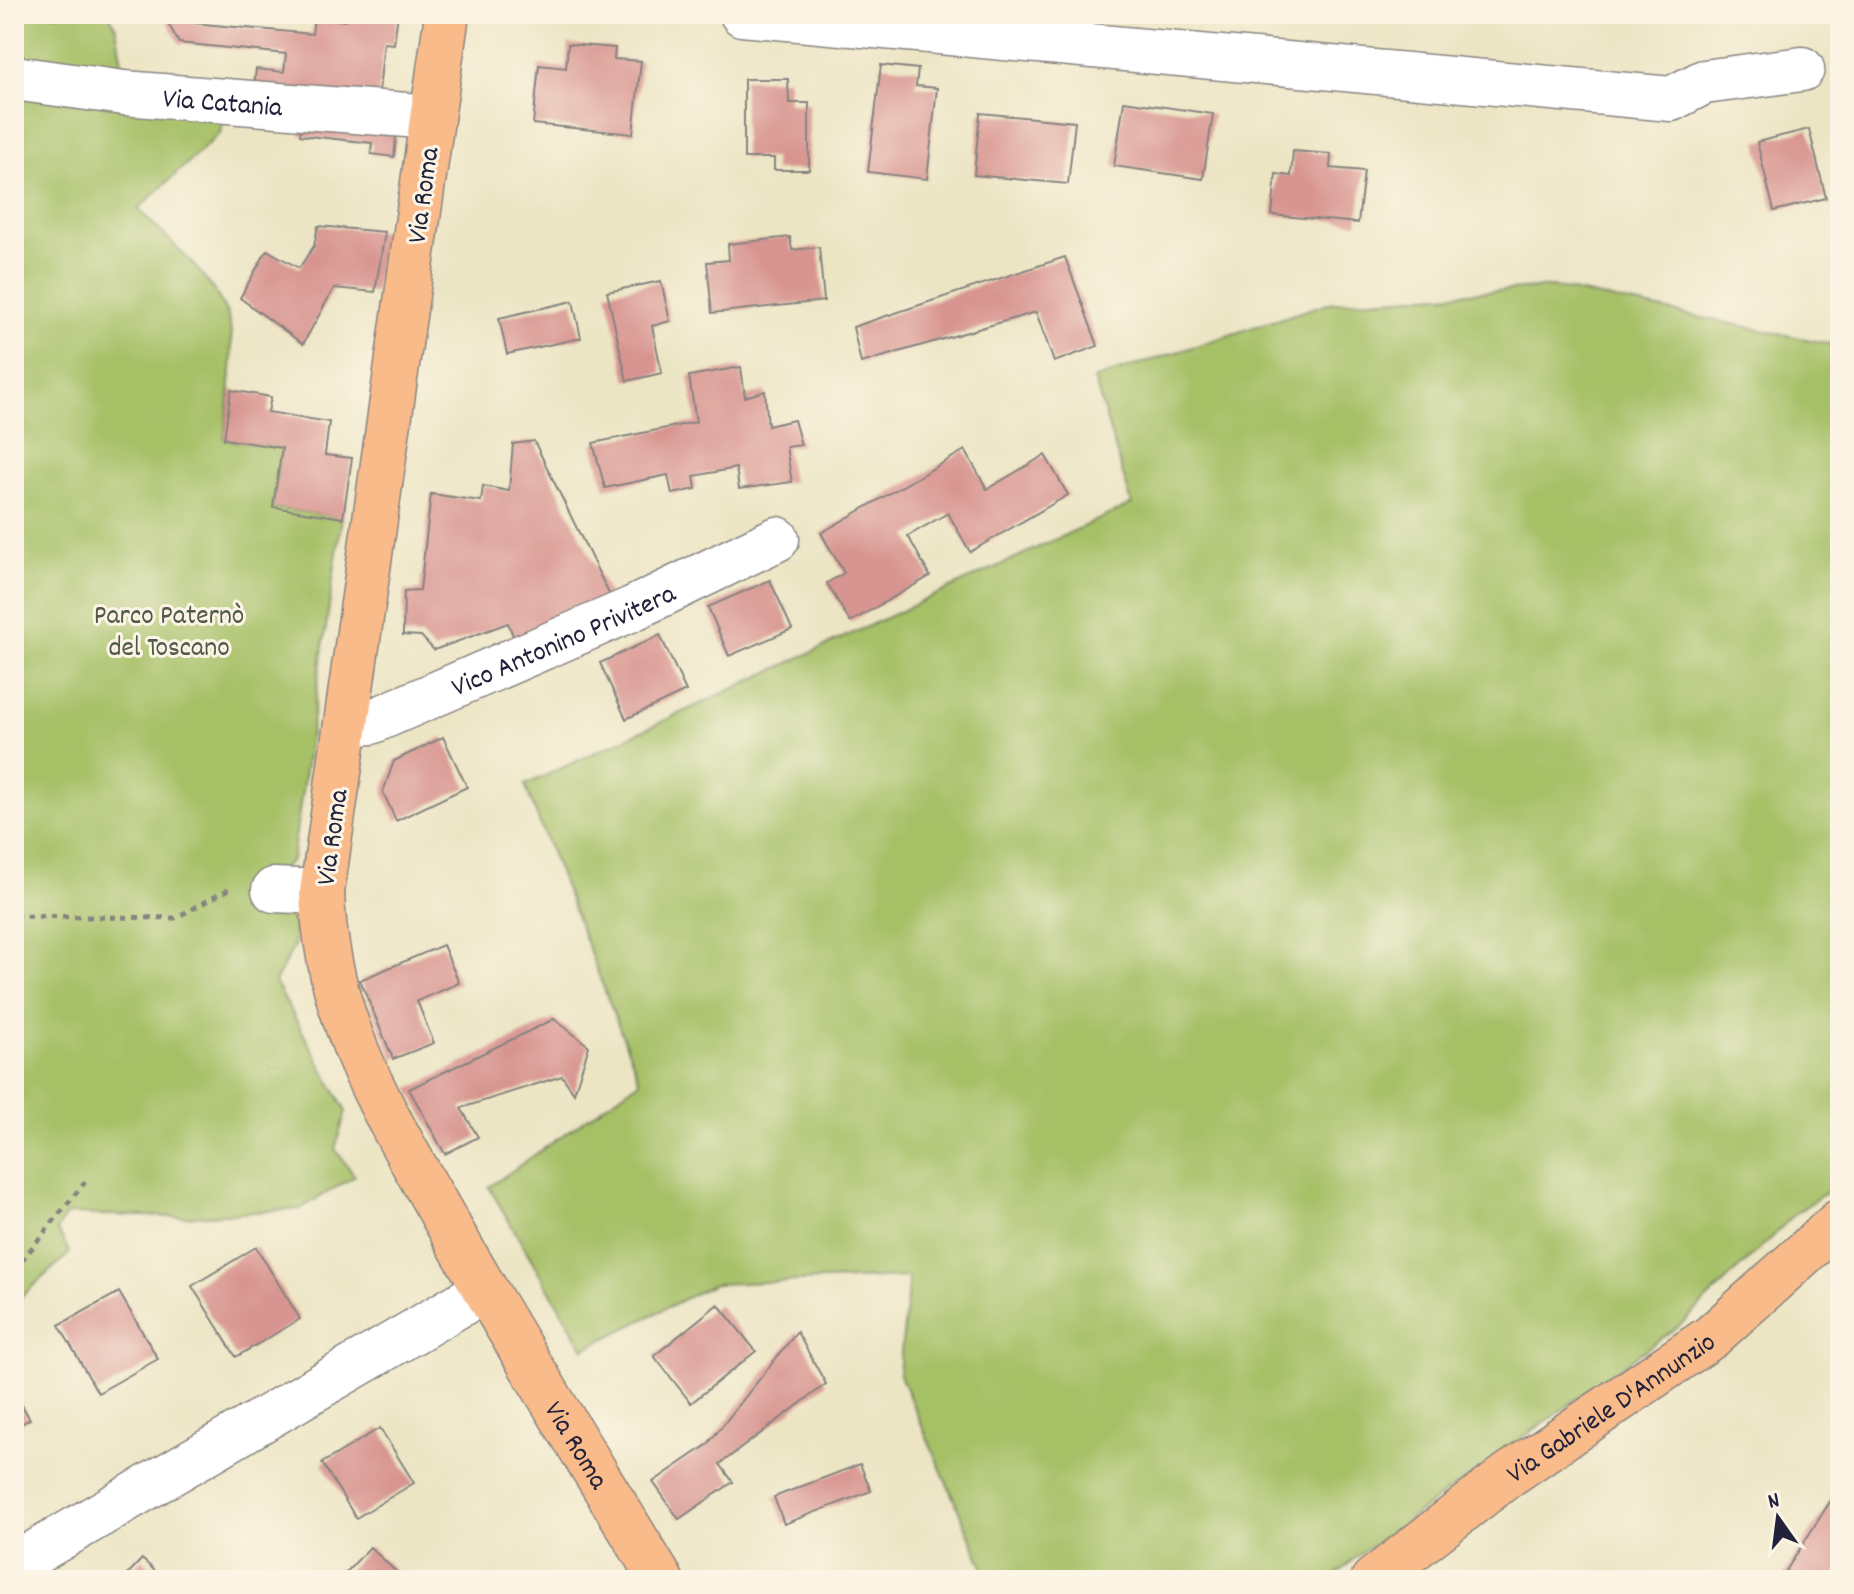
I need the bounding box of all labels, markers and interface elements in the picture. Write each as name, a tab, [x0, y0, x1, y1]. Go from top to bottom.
street label: Via Catania	[161, 81, 284, 130]
street label: Via Roma	[399, 144, 453, 246]
street label: Vico Antonino Privitera	[446, 576, 684, 710]
park label: Parco Paternò del Toscano	[94, 598, 244, 670]
street label: Via Roma	[308, 786, 362, 888]
street label: Via Gabriele D'Annunzio	[1500, 1325, 1725, 1496]
street label: Via Roma	[532, 1395, 617, 1499]
north arrow	[1738, 1478, 1818, 1558]
text: N	[1765, 1486, 1783, 1518]

